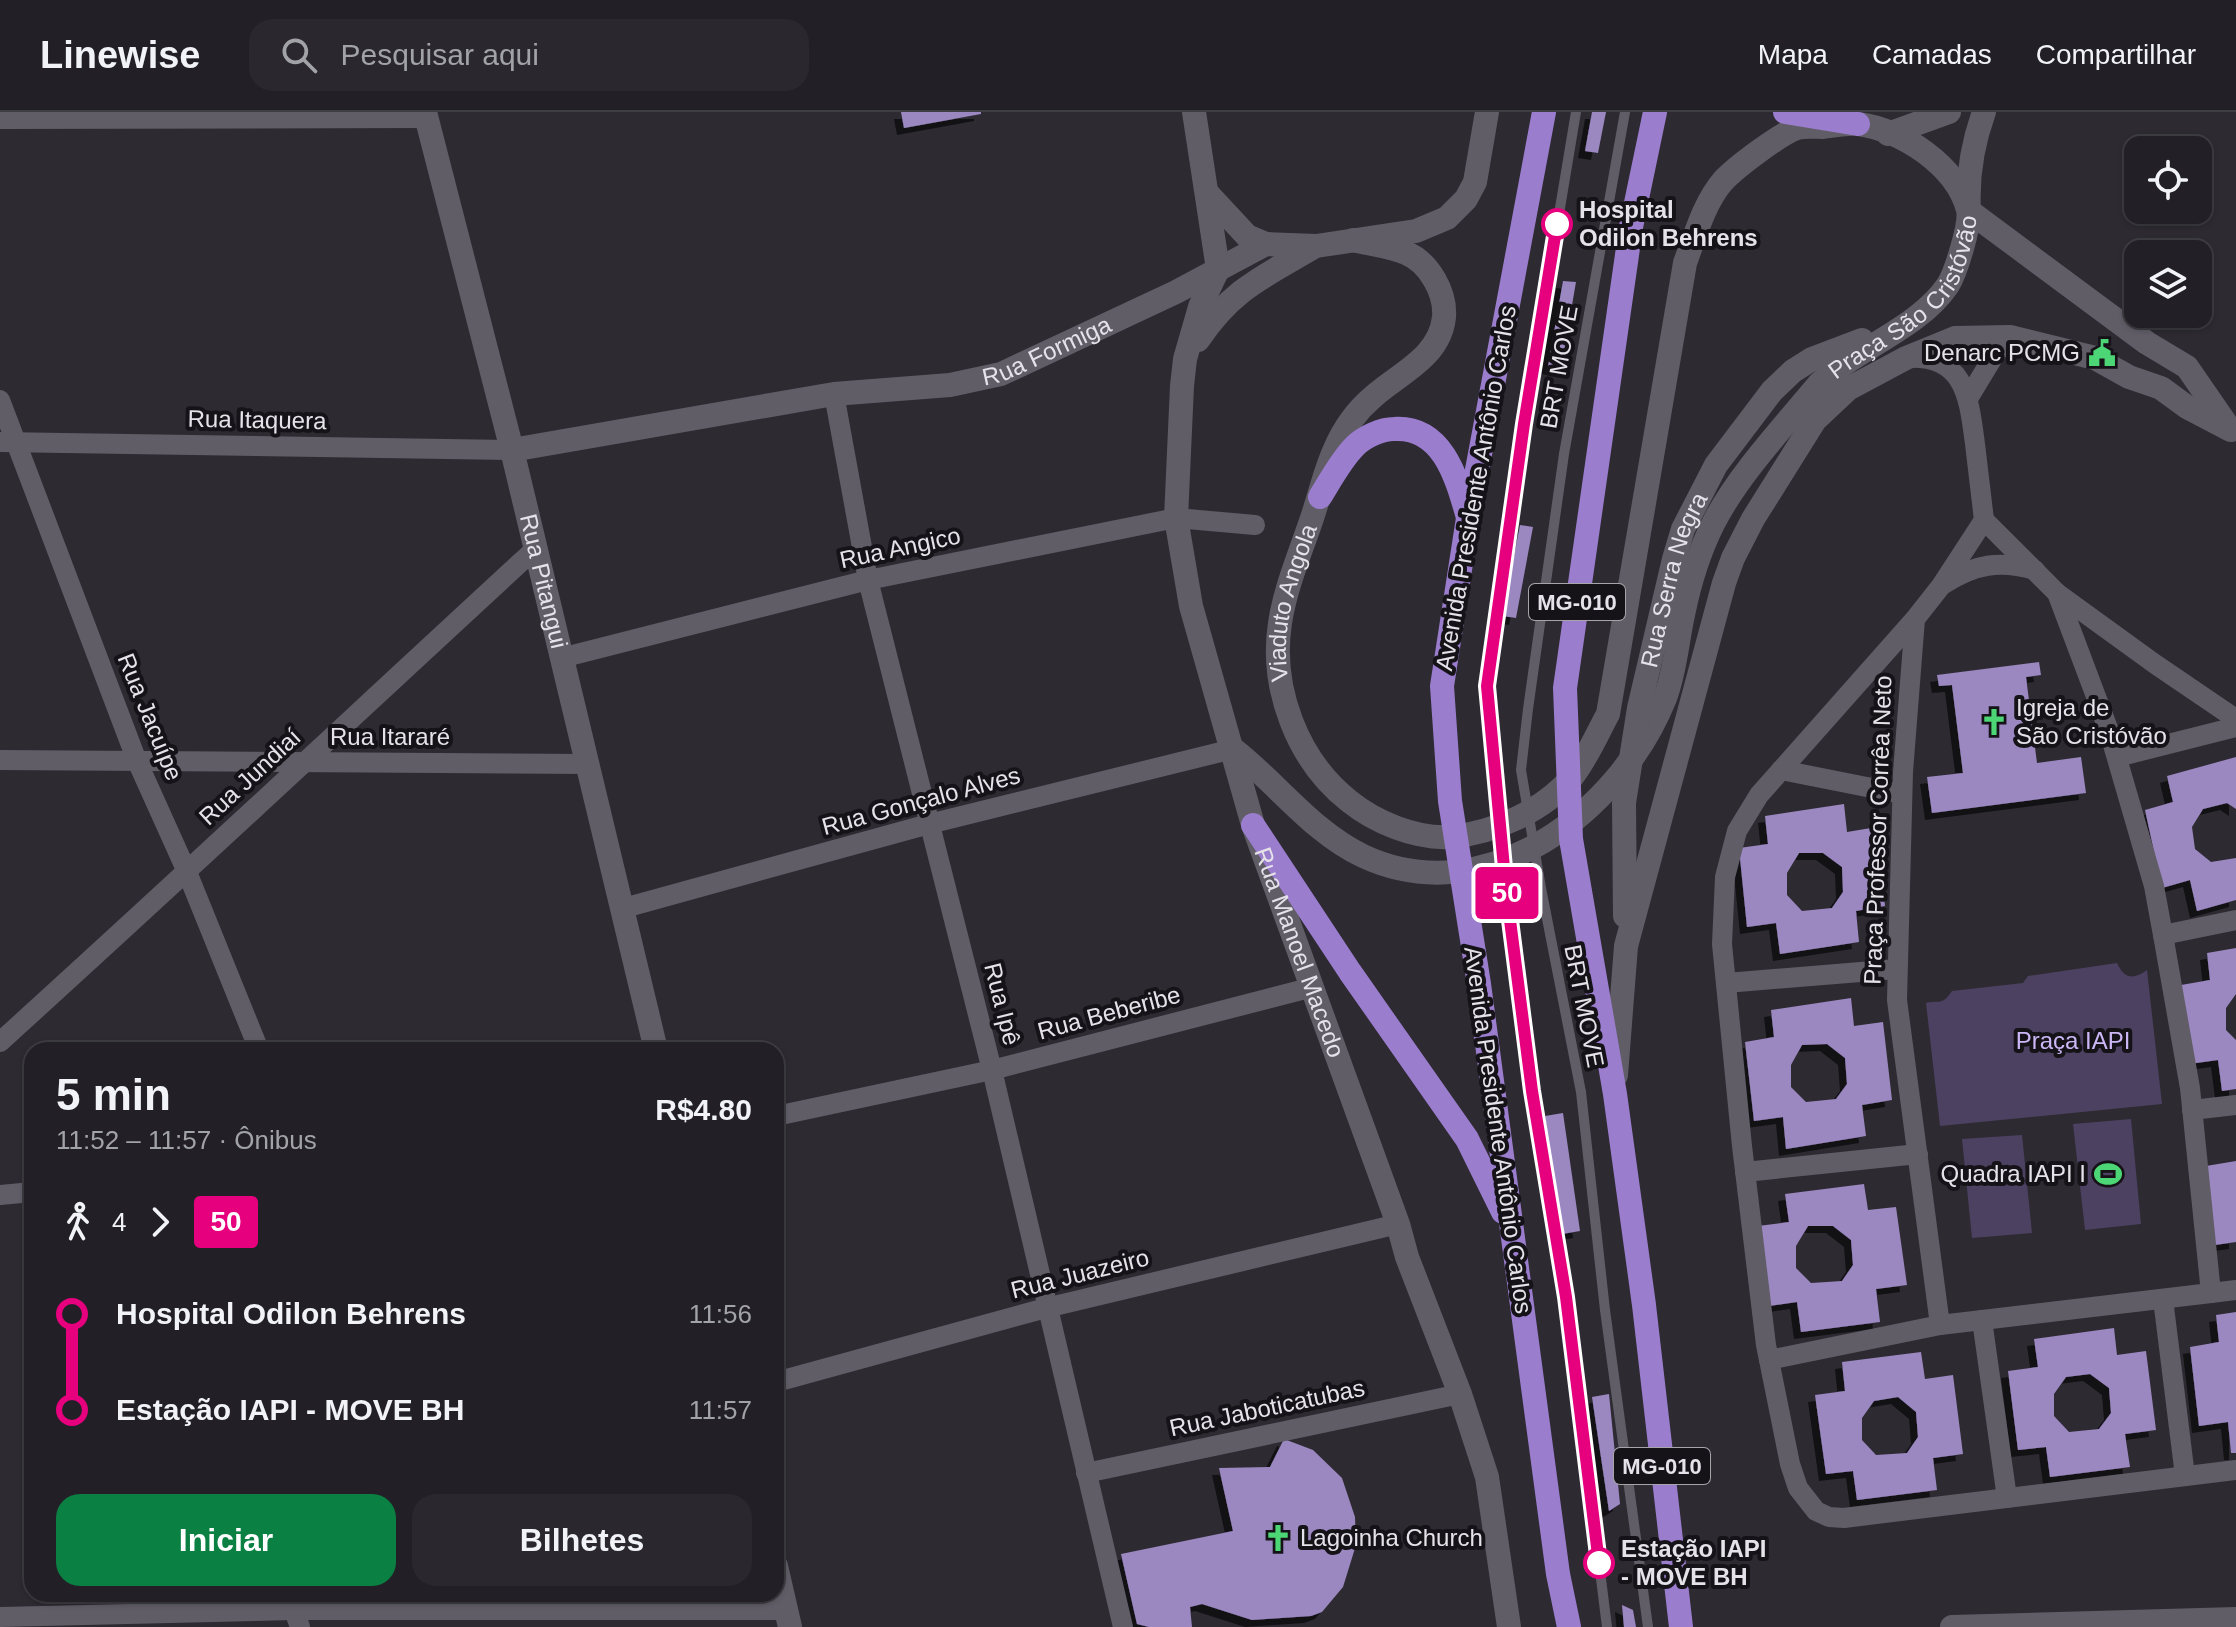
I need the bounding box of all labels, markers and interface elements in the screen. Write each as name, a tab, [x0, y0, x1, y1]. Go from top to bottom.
search box	[249, 19, 809, 91]
icon: search	[277, 33, 321, 77]
text: Linewise	[40, 34, 201, 76]
text: Pesquisar aqui	[341, 38, 539, 71]
text: Mapa	[1758, 39, 1828, 70]
text: Camadas	[1872, 39, 1992, 70]
text: Compartilhar	[2036, 39, 2196, 70]
map controls	[2124, 136, 2212, 328]
button: locate	[2124, 136, 2212, 224]
place label: Hospital Odilon Behrens	[1579, 196, 1758, 251]
marker: Hospital Odilon Behrens	[1542, 209, 1572, 239]
street label: Praça São Cristóvão	[1823, 214, 1982, 384]
button: layers	[2124, 240, 2212, 328]
street label: Avenida Presidente Antônio Carlos	[1430, 303, 1521, 673]
street label: BRT MOVE	[1534, 303, 1583, 431]
street label: Rua Formiga	[980, 310, 1116, 391]
public building icon: Denarc PCMG	[2087, 338, 2117, 368]
place label: Denarc PCMG	[1924, 339, 2080, 366]
street label: Rua Itaquera	[187, 405, 327, 434]
street label: Rua Serra Negra	[1635, 487, 1713, 670]
street label: Rua Pitangui	[515, 511, 573, 651]
street label: Viaduto Angola	[1264, 520, 1322, 683]
street label: Rua Angico	[837, 522, 963, 573]
road number: MG-010	[1529, 584, 1625, 620]
street label: Rua Jacuípe	[113, 649, 188, 784]
street label: Praça Professor Corrêa Neto	[1859, 675, 1896, 985]
place label: Igreja de São Cristóvão	[2016, 694, 2167, 749]
church icon: Igreja de São Cristóvão	[1979, 707, 2009, 737]
street label: Rua Jundiaí	[194, 723, 306, 830]
street label: Rua Itararé	[330, 723, 450, 750]
street label: Rua Gonçalo Alves	[819, 761, 1023, 840]
street label: Rua Manoel Macedo	[1249, 844, 1350, 1061]
line badge: 50	[1471, 867, 1543, 919]
text: 50	[1491, 877, 1523, 908]
street label: BRT MOVE	[1559, 942, 1610, 1070]
street label: Avenida Presidente Antônio Carlos	[1459, 945, 1538, 1315]
street label: Rua Ipê	[979, 960, 1026, 1048]
street label: Rua Beberibe	[1034, 980, 1183, 1045]
park label: Praça IAPI	[2016, 1027, 2130, 1054]
text: 5 min	[56, 1070, 171, 1119]
text: R$4.80	[655, 1093, 752, 1126]
text: 11:52 – 11:57 · Ônibus	[56, 1125, 317, 1155]
sports icon: Quadra IAPI I	[2093, 1159, 2123, 1189]
place label: Quadra IAPI I	[1941, 1160, 2086, 1187]
icon: walk	[56, 1200, 100, 1244]
icon: forward	[138, 1200, 182, 1244]
text: 50	[210, 1206, 242, 1237]
text: 4	[112, 1207, 126, 1237]
street label: Rua Juazeiro	[1008, 1243, 1152, 1304]
text: Hospital Odilon Behrens	[116, 1297, 466, 1330]
text: 11:56	[689, 1299, 752, 1329]
street label: Rua Jaboticatubas	[1167, 1374, 1367, 1441]
text: Estação IAPI - MOVE BH	[116, 1393, 464, 1426]
text: 11:57	[689, 1395, 752, 1425]
road number: MG-010	[1614, 1448, 1710, 1484]
button: Iniciar	[56, 1494, 396, 1586]
button: Bilhetes	[412, 1494, 752, 1586]
church icon: Lagoinha Church	[1263, 1523, 1293, 1553]
place label: Lagoinha Church	[1300, 1524, 1483, 1551]
place label: Estação IAPI - MOVE BH	[1621, 1535, 1766, 1590]
marker: Estação IAPI - MOVE BH	[1584, 1548, 1614, 1578]

